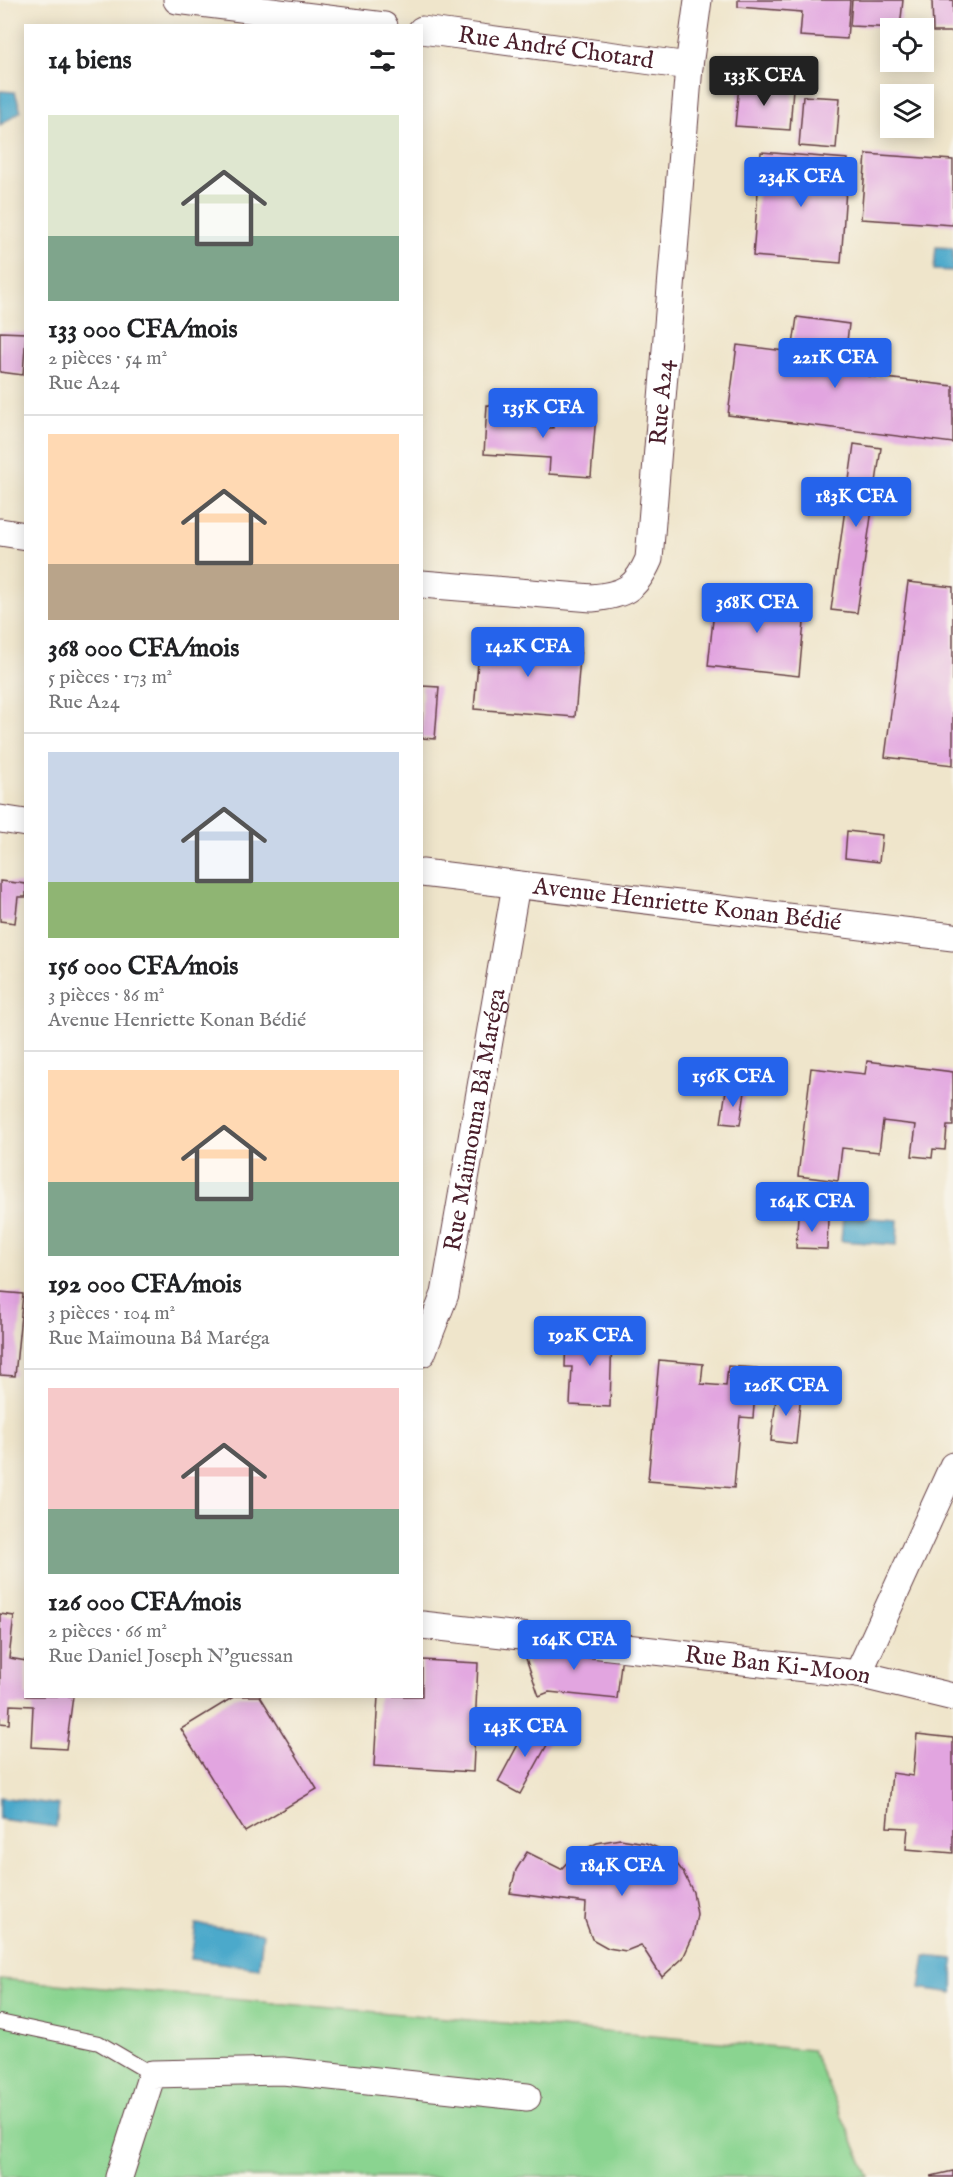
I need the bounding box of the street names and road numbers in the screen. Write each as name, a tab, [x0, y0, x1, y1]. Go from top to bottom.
street label: Rue André Chotard	[456, 20, 656, 77]
street label: Rue A24	[643, 358, 681, 446]
street label: Avenue Henriette Konan Bédié	[530, 871, 843, 939]
street label: Rue Maïmouna Bâ Maréga	[437, 986, 513, 1254]
street label: Rue Ban Ki-Moon	[683, 1639, 874, 1692]

